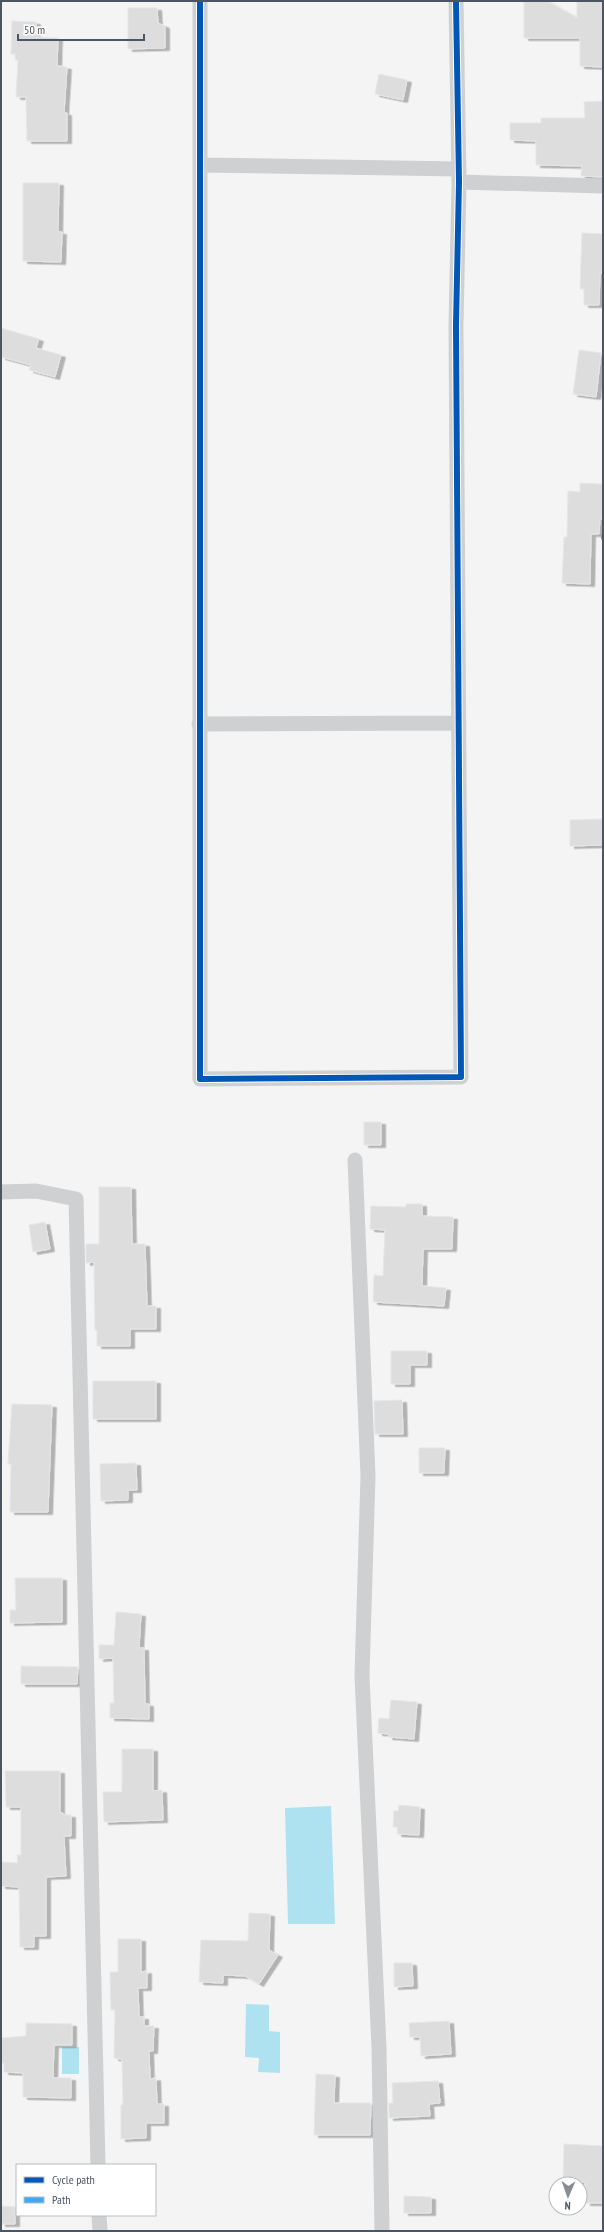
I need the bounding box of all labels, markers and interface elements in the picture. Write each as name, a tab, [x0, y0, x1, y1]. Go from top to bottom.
scale bar	[18, 16, 144, 42]
text: 50 m	[24, 22, 45, 37]
legend	[16, 2164, 156, 2216]
text: Cycle path	[52, 2172, 95, 2187]
north arrow	[548, 2176, 588, 2216]
text: Path	[52, 2192, 70, 2207]
text: N	[564, 2199, 571, 2213]

